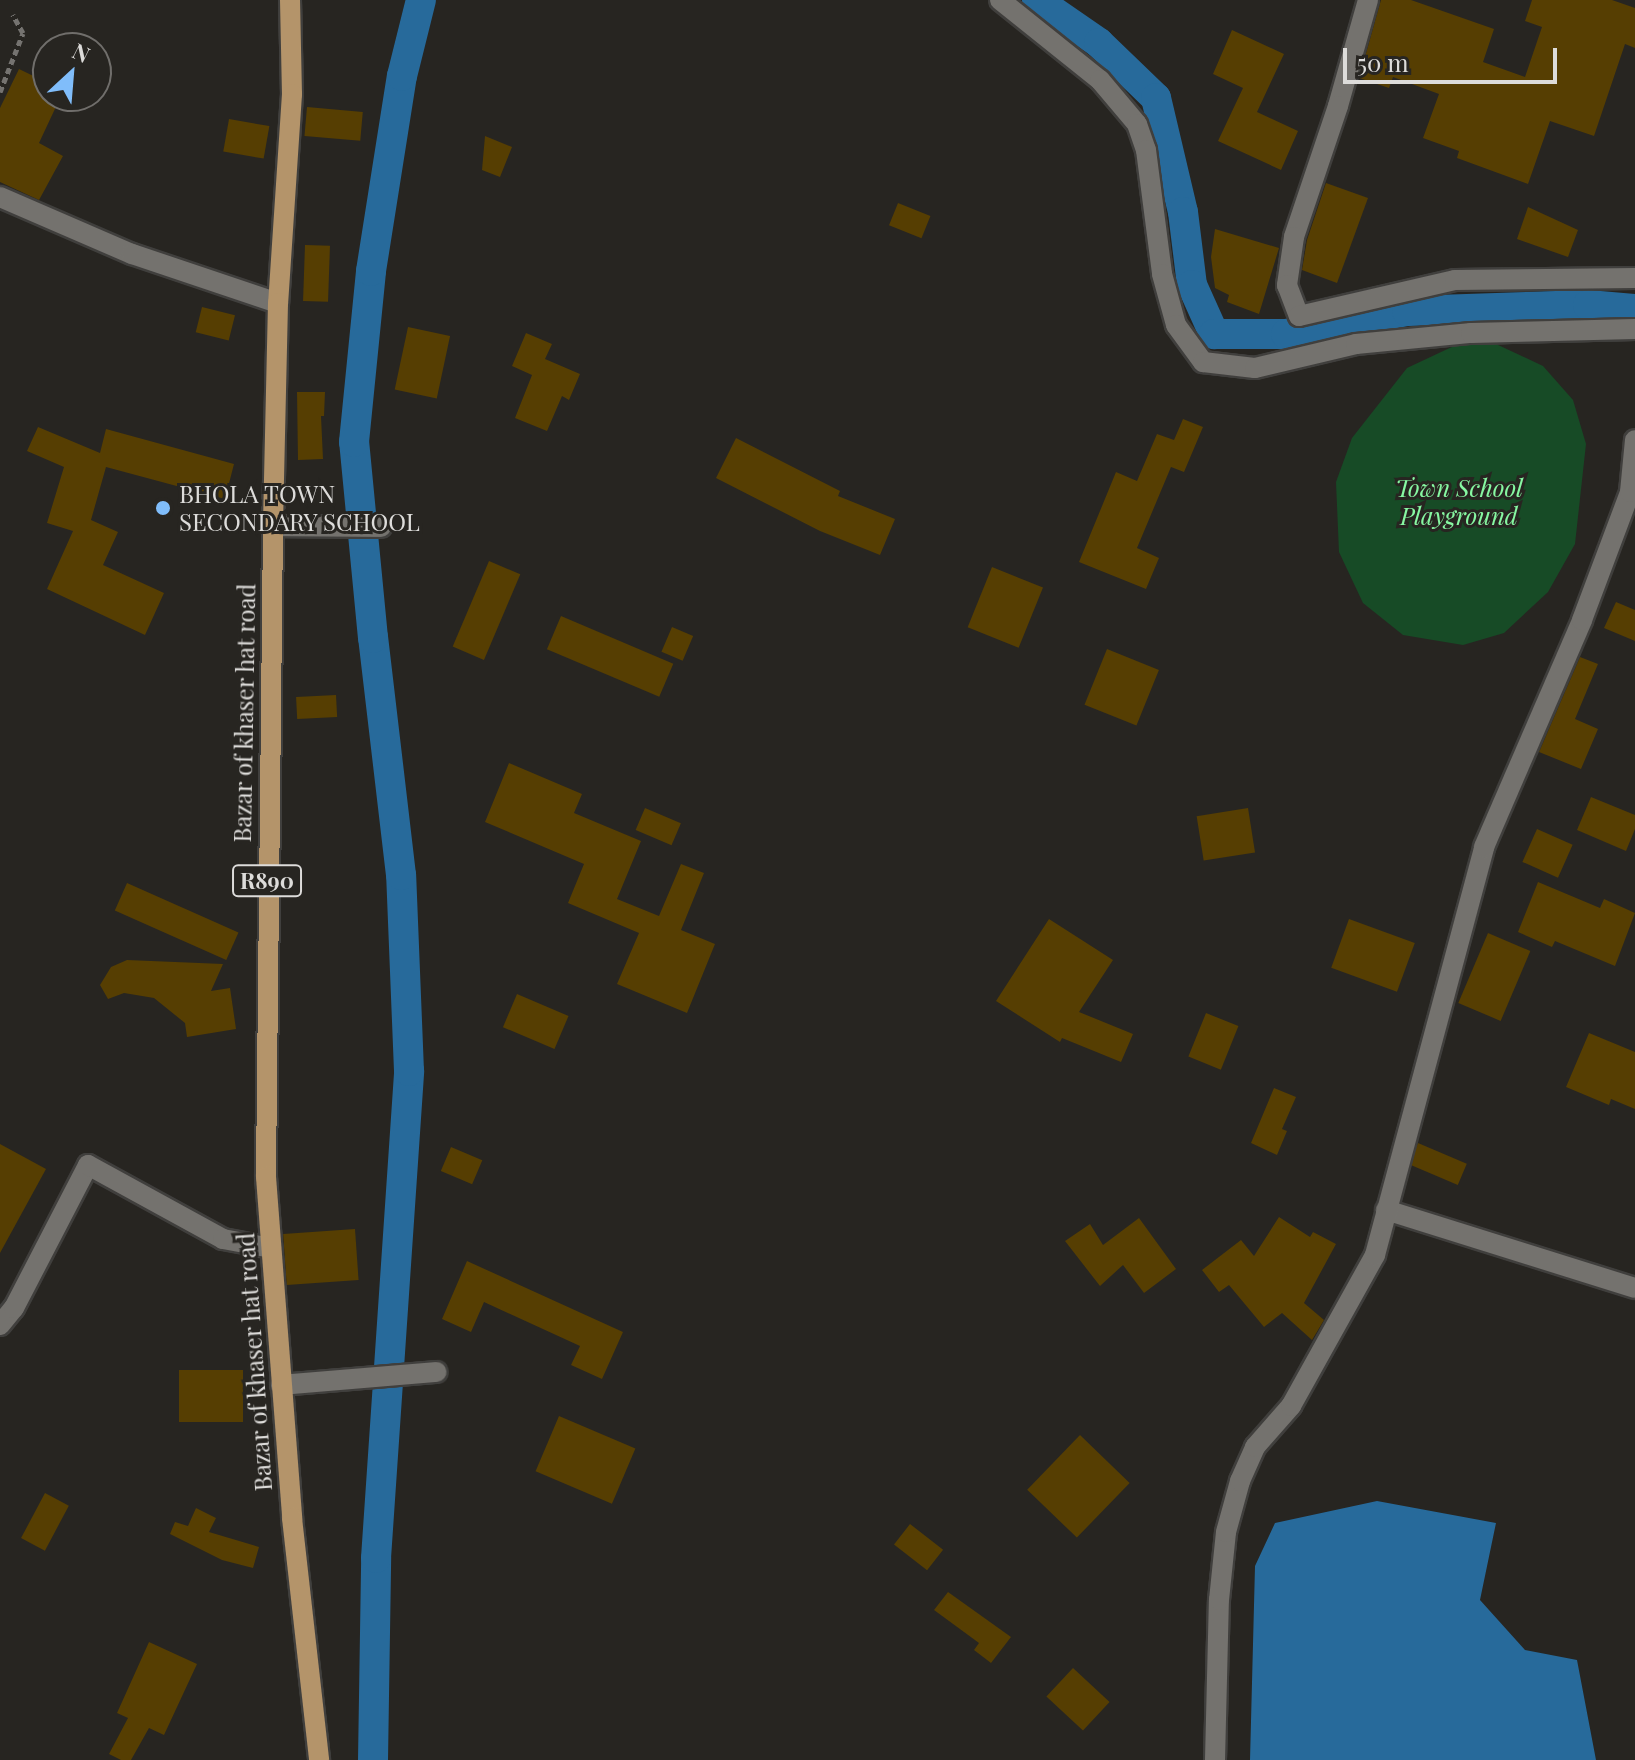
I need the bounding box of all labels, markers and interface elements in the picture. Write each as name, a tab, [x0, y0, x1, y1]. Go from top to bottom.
north arrow	[32, 32, 112, 112]
scale bar	[1347, 32, 1561, 82]
text: N	[68, 35, 95, 69]
text: 50 m	[1357, 46, 1409, 78]
park label: Town School Playground	[1395, 474, 1523, 530]
place label: BHOLA TOWN SECONDARY SCHOOL	[179, 480, 421, 536]
marker: BHOLA TOWN SECONDARY SCHOOL	[154, 499, 172, 517]
street label: Bazar of khaser hat road	[227, 582, 261, 844]
road number: R890	[231, 863, 303, 899]
street label: Bazar of khaser hat road	[231, 1230, 277, 1494]

